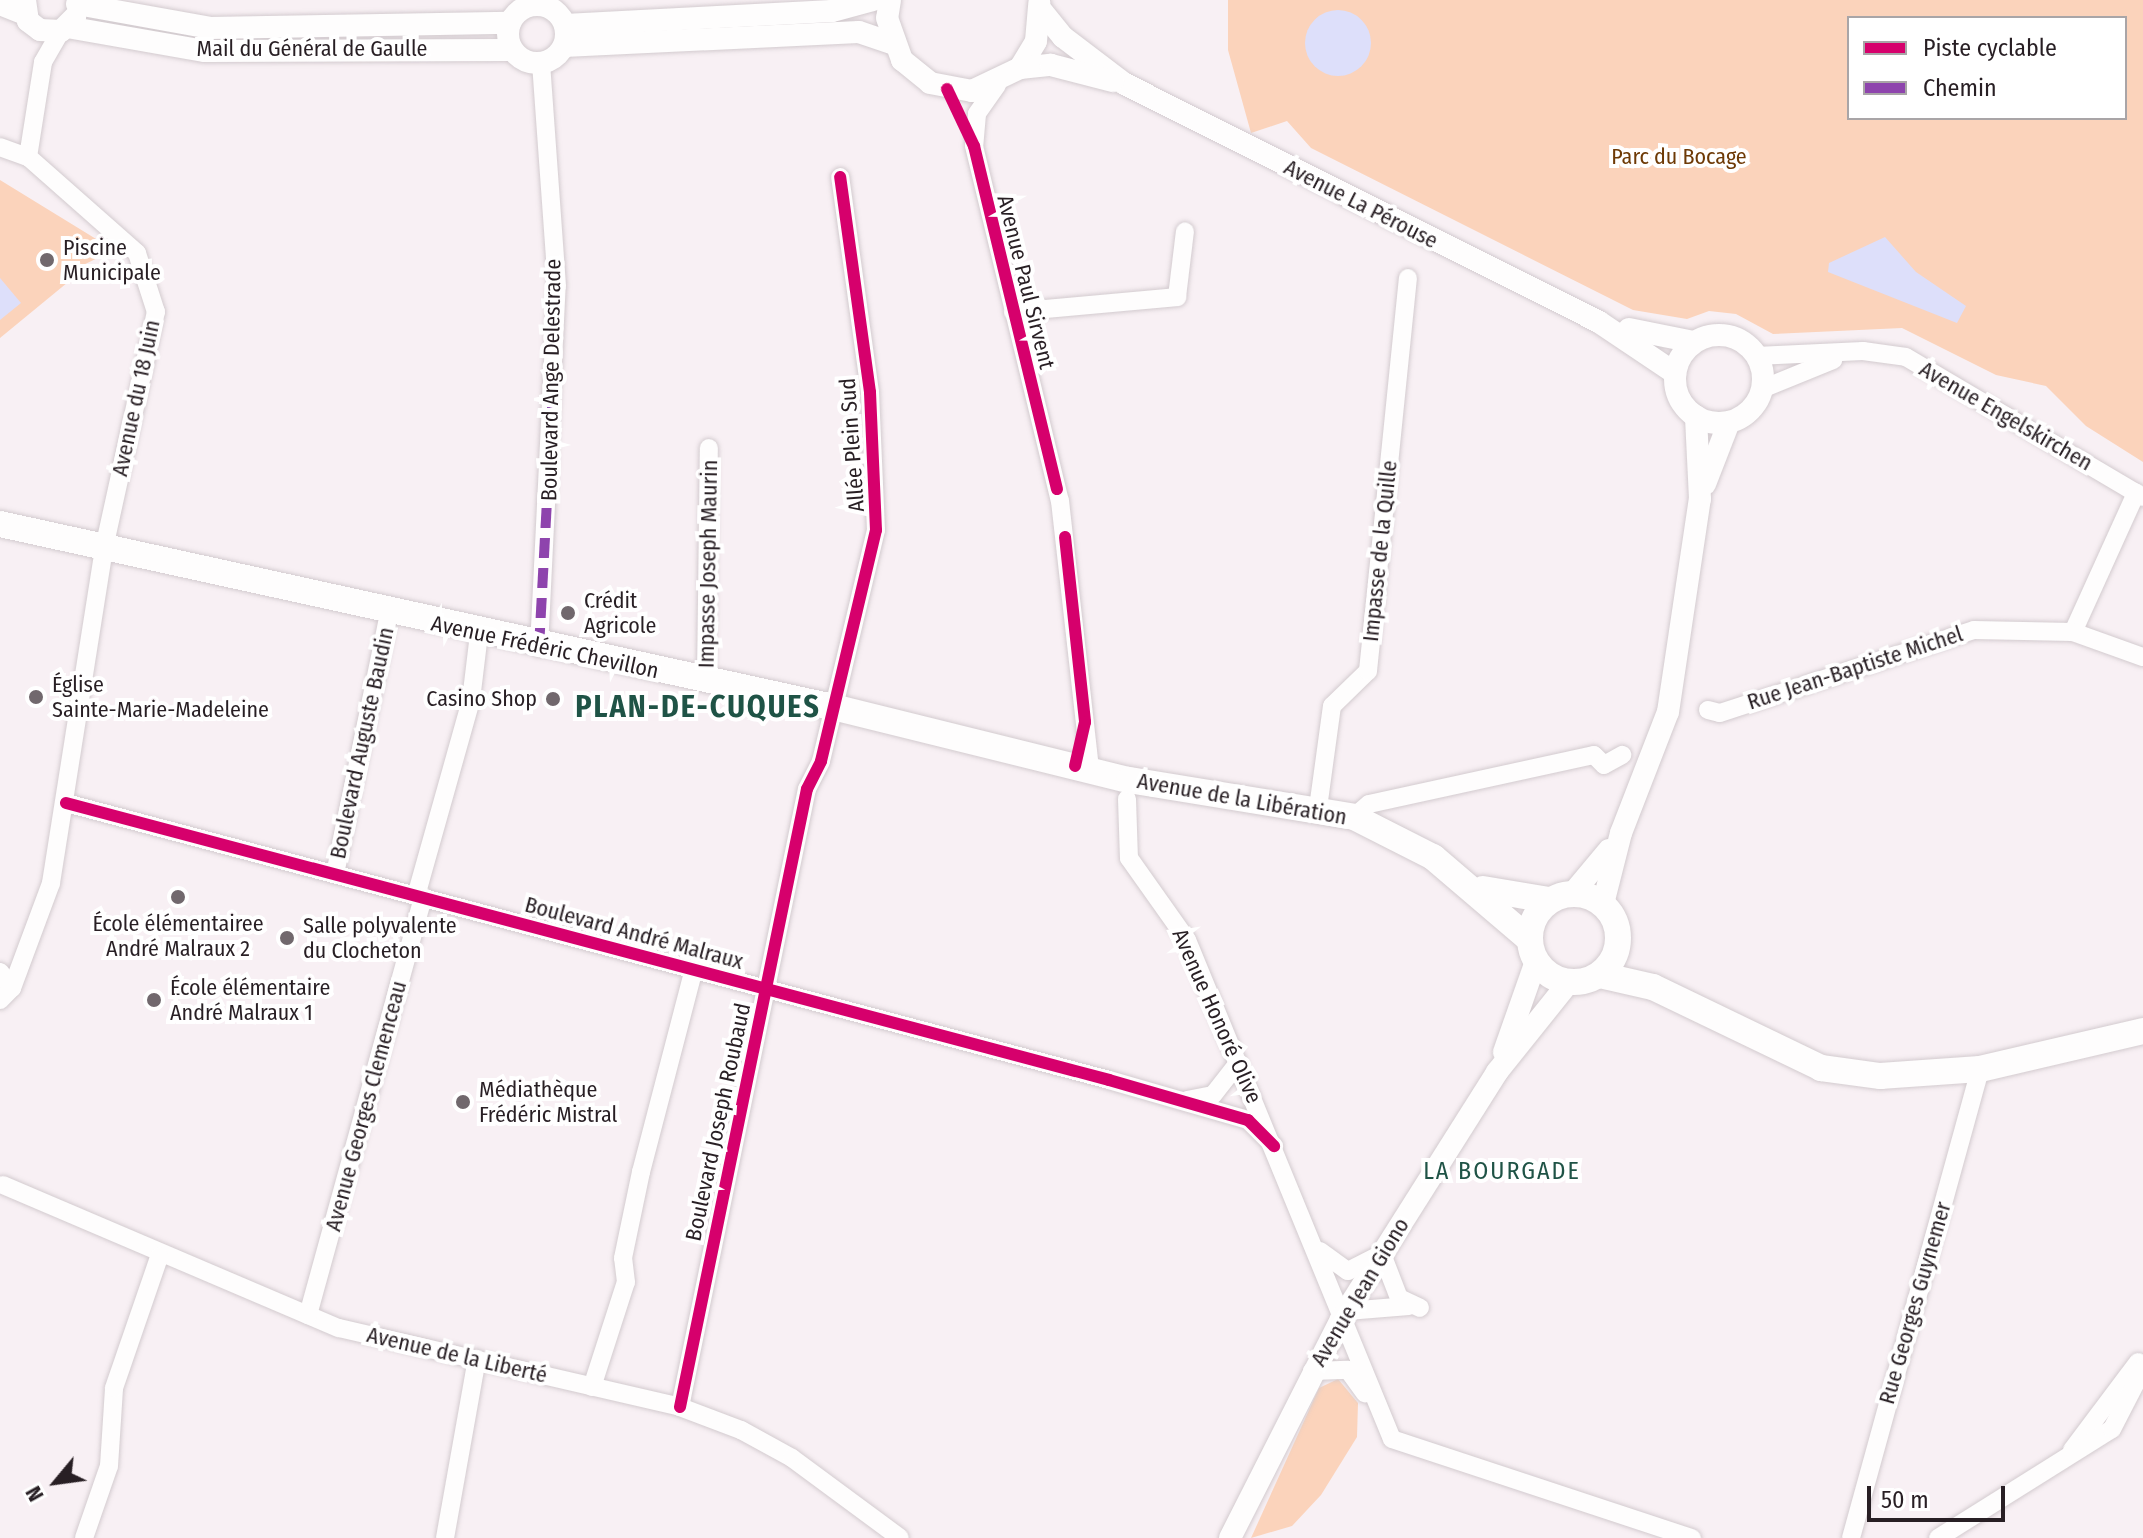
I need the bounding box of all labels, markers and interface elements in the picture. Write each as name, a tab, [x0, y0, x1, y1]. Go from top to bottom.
legend	[1847, 16, 2127, 120]
text: Piste cyclable	[1923, 34, 2057, 62]
street label: Mail du Général de Gaulle	[197, 36, 427, 62]
text: Chemin	[1923, 74, 1997, 102]
park label: Parc du Bocage	[1611, 144, 1747, 170]
street label: Avenue La Pérouse	[1280, 154, 1442, 254]
street label: Avenue Paul Sirvent	[992, 192, 1060, 372]
place label: Piscine Municipale	[63, 234, 161, 286]
marker: Piscine Municipale	[38, 251, 56, 269]
street label: Boulevard Ange Delestrade	[536, 259, 566, 501]
street label: Avenue du 18 Juin	[107, 317, 165, 479]
street label: Avenue Engelskirchen	[1915, 356, 2097, 476]
street label: Allée Plein Sud	[834, 377, 870, 513]
street label: Impasse de la Quille	[1357, 459, 1403, 643]
street label: Impasse Joseph Maurin	[693, 460, 723, 668]
place label: Crédit Agricole	[584, 587, 656, 638]
marker: Crédit Agricole	[559, 604, 577, 622]
street label: Avenue Frédéric Chevillon	[429, 610, 661, 684]
street label: Rue Jean-Baptiste Michel	[1744, 621, 1966, 715]
street label: Boulevard Auguste Baudin	[325, 625, 399, 861]
place label: Église Sainte-Marie-Madeleine	[52, 671, 269, 722]
place label: Casino Shop	[426, 686, 537, 712]
marker: Église Sainte-Marie-Madeleine	[27, 688, 45, 706]
district label: PLAN-DE-CUQUES	[575, 689, 821, 725]
marker: Casino Shop	[544, 690, 562, 708]
street label: Avenue de la Libération	[1135, 768, 1349, 830]
marker: École élémentairee André Malraux 2	[169, 888, 187, 906]
street label: Boulevard André Malraux	[522, 891, 746, 975]
place label: École élémentairee André Malraux 2	[92, 910, 264, 962]
place label: Salle polyvalente du Clocheton	[303, 912, 457, 964]
street label: Avenue Honoré Olive	[1167, 925, 1267, 1107]
marker: Salle polyvalente du Clocheton	[278, 929, 296, 947]
place label: École élémentaire André Malraux 1	[170, 974, 330, 1026]
street label: Avenue Georges Clemenceau	[320, 978, 412, 1234]
marker: École élémentaire André Malraux 1	[145, 991, 163, 1009]
street label: Boulevard Joseph Roubaud	[680, 1001, 756, 1243]
place label: Médiathèque Frédéric Mistral	[479, 1076, 617, 1128]
marker: Médiathèque Frédéric Mistral	[454, 1093, 472, 1111]
district label: LA BOURGADE	[1423, 1158, 1581, 1186]
street label: Rue Georges Guynemer	[1873, 1199, 1957, 1407]
street label: Avenue Jean Giono	[1305, 1213, 1415, 1371]
street label: Avenue de la Liberté	[364, 1321, 550, 1389]
north arrow	[16, 1442, 96, 1522]
scale bar	[1871, 1470, 2009, 1520]
text: N	[20, 1482, 50, 1506]
text: 50 m	[1881, 1486, 1929, 1514]

